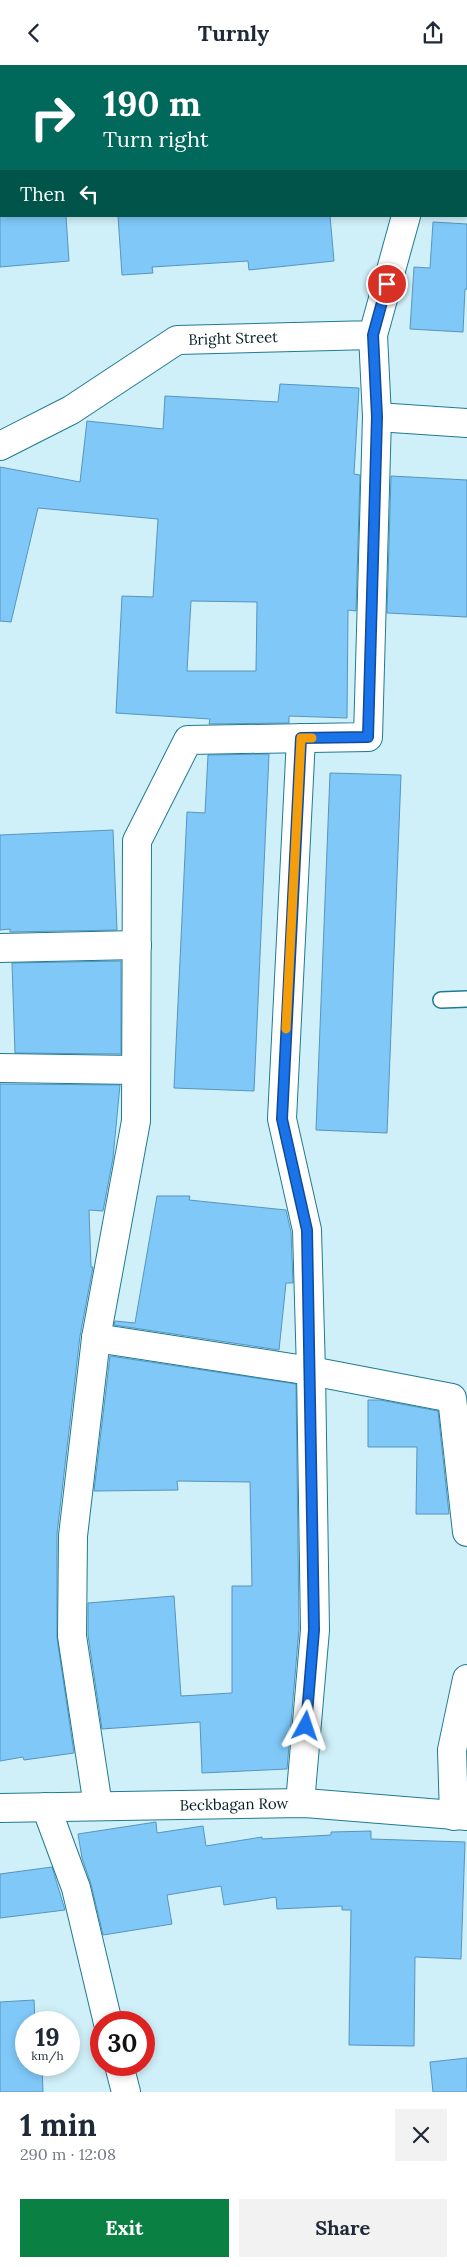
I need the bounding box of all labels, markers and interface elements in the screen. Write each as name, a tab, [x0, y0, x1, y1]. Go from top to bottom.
icon: back	[20, 19, 48, 47]
text: Turnly	[198, 19, 269, 47]
icon: share	[419, 19, 447, 47]
text: 190 m	[103, 81, 201, 126]
icon: right	[20, 85, 85, 150]
text: Turn right	[103, 125, 208, 153]
icon: left	[75, 180, 103, 208]
text: Then	[20, 182, 65, 206]
pin	[366, 263, 408, 305]
icon: arrive	[373, 270, 401, 298]
street label: Bright Street	[188, 327, 278, 349]
position arrow	[279, 1699, 331, 1751]
street label: Beckbagan Row	[179, 1794, 289, 1814]
speed limit sign: 30	[90, 2011, 155, 2076]
text: 19	[35, 2021, 60, 2053]
text: km/h	[31, 2048, 64, 2063]
text: 1 min	[20, 2106, 97, 2144]
button: close	[395, 2109, 447, 2161]
text: 290 m · 12:08	[20, 2144, 116, 2164]
button: Exit	[20, 2199, 229, 2257]
button: Share	[239, 2199, 447, 2257]

